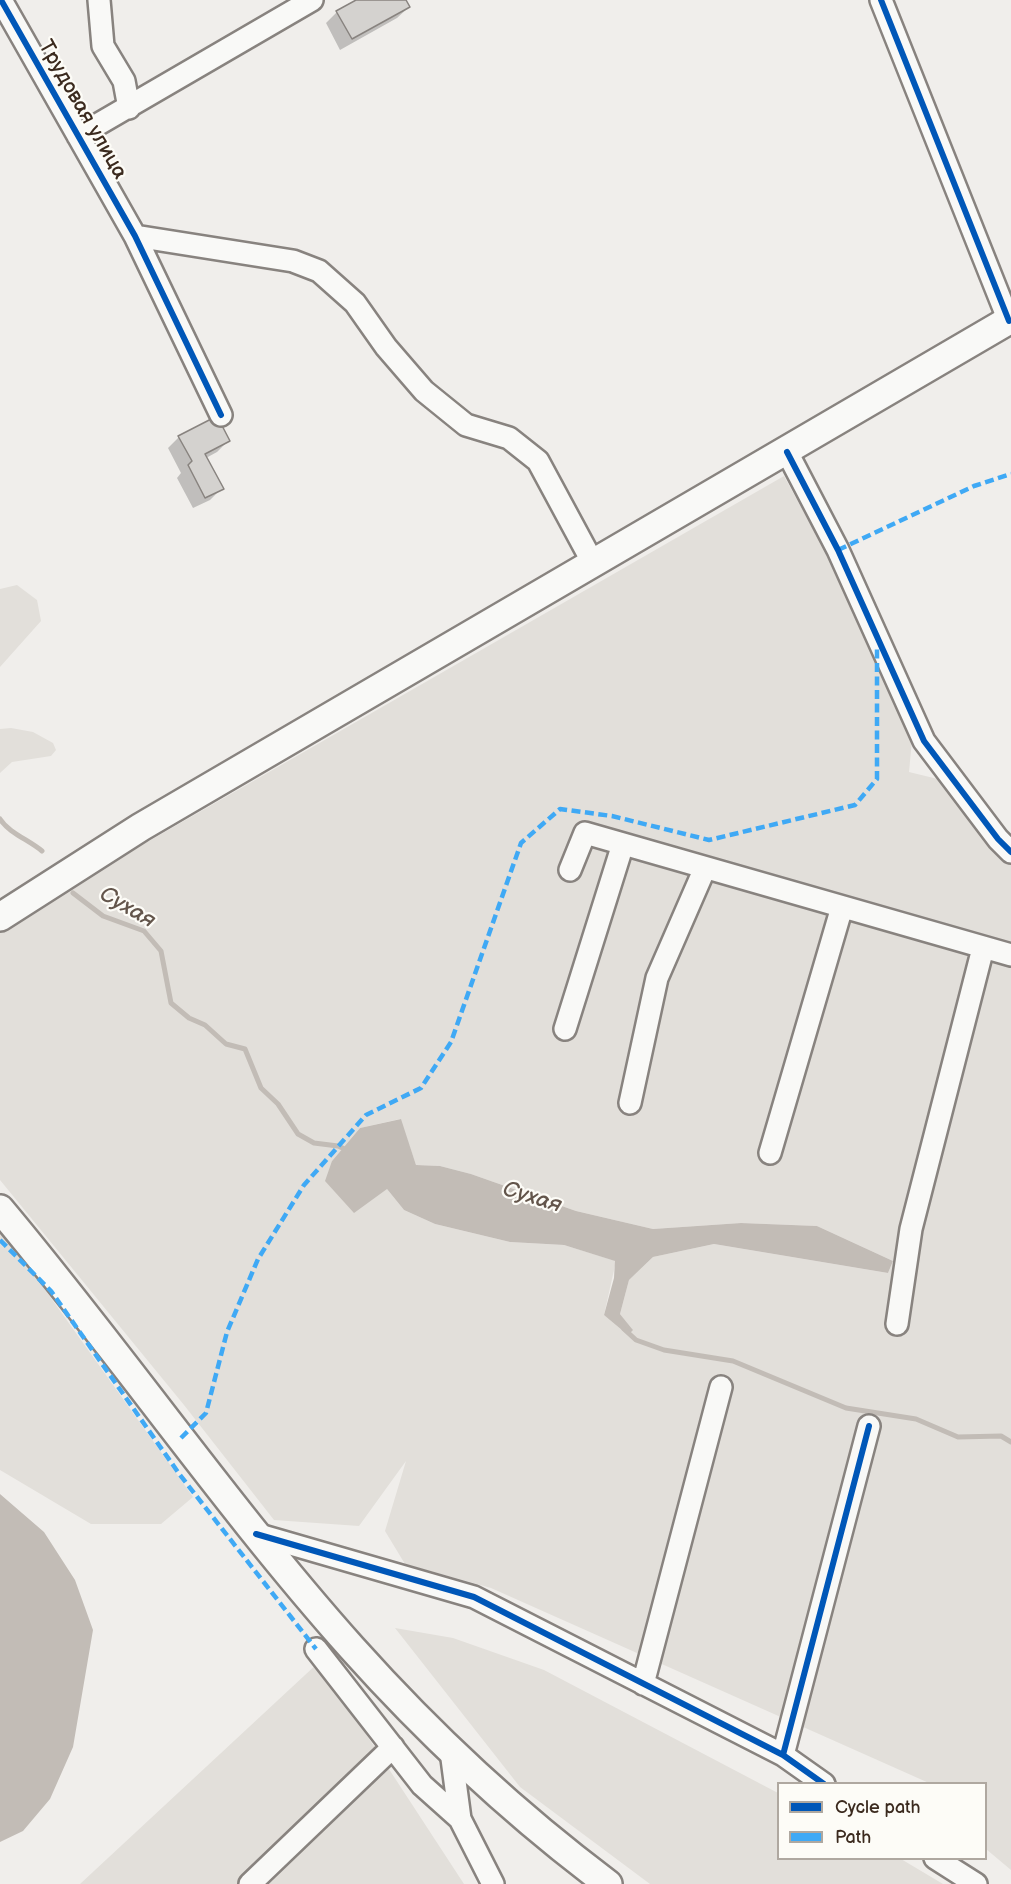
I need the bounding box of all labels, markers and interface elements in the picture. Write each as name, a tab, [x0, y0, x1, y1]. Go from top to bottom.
street label: Трудовая улица	[32, 36, 132, 184]
water label: Сухая	[94, 882, 160, 934]
water label: Сухая	[499, 1177, 565, 1219]
legend	[777, 1782, 987, 1860]
text: Cycle path	[835, 1797, 921, 1818]
text: Path	[835, 1827, 871, 1848]

